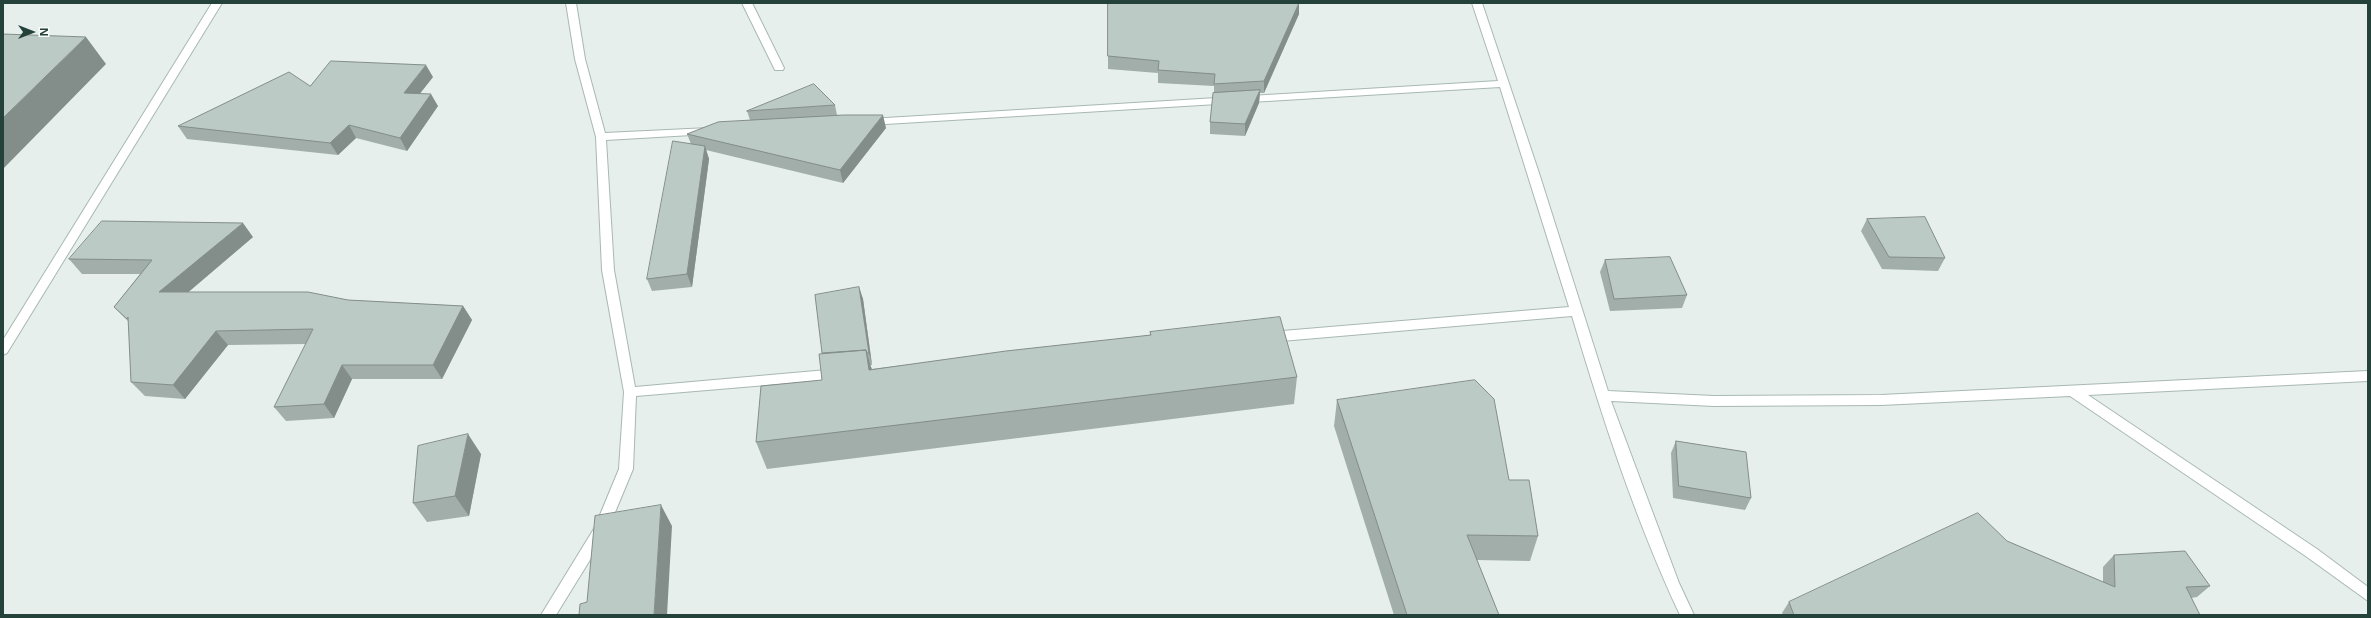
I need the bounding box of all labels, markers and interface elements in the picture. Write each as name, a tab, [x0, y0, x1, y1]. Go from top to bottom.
north arrow	[12, 12, 52, 52]
text: N	[37, 28, 52, 36]

